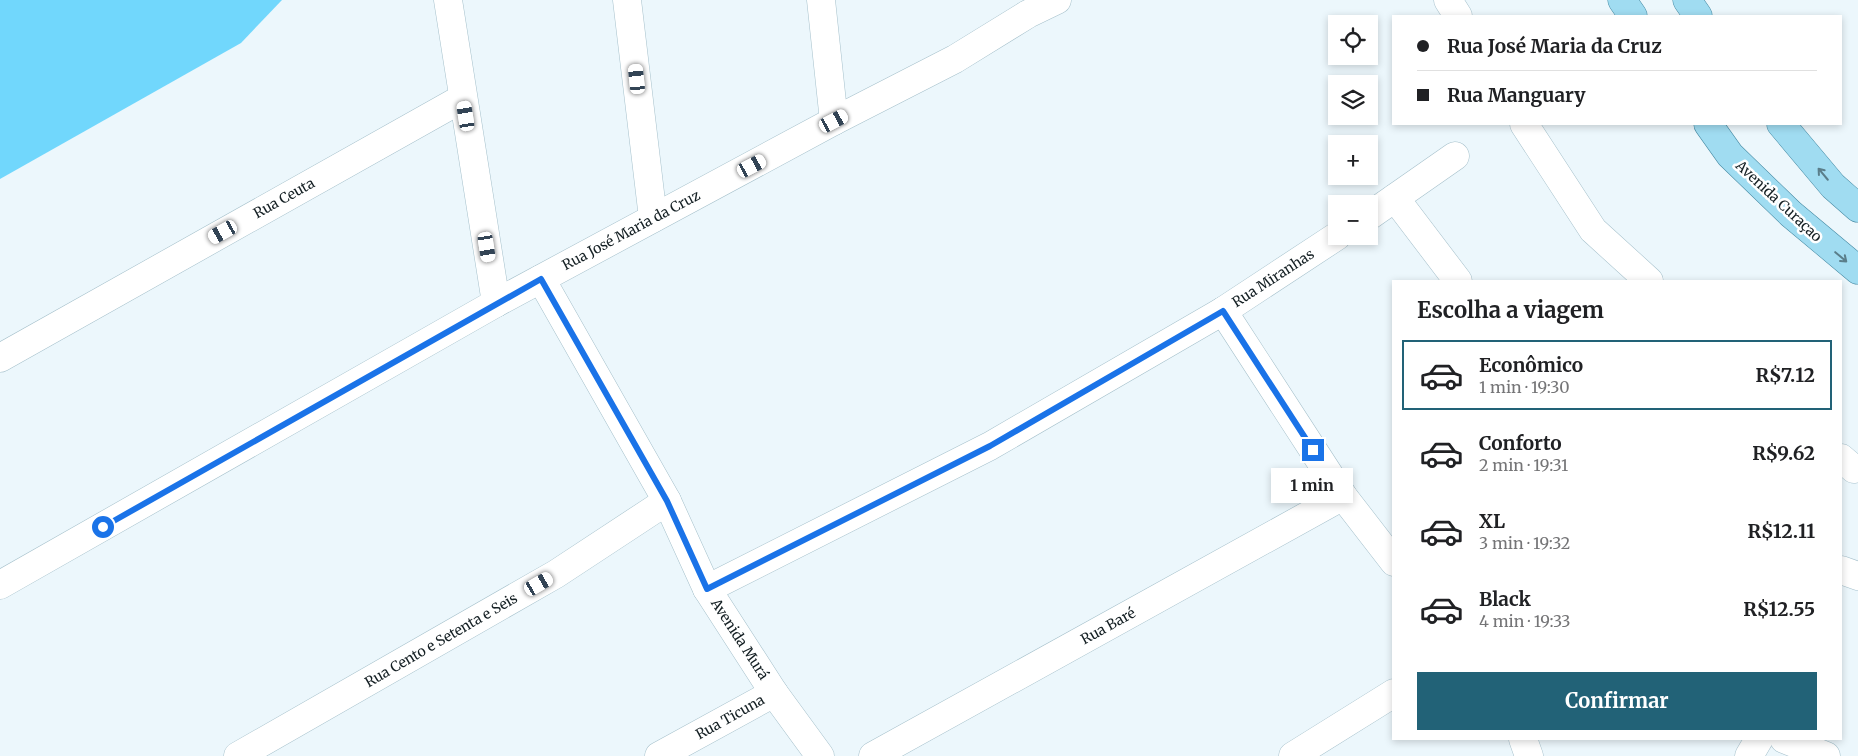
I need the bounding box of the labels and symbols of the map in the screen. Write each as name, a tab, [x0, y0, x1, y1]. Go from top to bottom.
car	[627, 63, 646, 95]
car	[456, 100, 475, 132]
car	[817, 107, 850, 135]
car	[735, 152, 768, 180]
street label: Avenida Curaçao	[1731, 156, 1826, 246]
one-way arrow	[1818, 168, 1829, 181]
street label: Rua Ceuta	[250, 174, 318, 222]
street label: Rua José Maria da Cruz	[559, 186, 703, 274]
car	[206, 218, 239, 246]
car	[477, 231, 496, 263]
street label: Rua Miranhas	[1229, 245, 1317, 311]
one-way arrow	[1835, 251, 1848, 262]
route end	[1302, 439, 1324, 461]
callout: 1 min	[1272, 468, 1354, 502]
route start	[92, 516, 114, 538]
car	[522, 570, 555, 598]
street label: Rua Cento e Setenta e Seis	[361, 589, 521, 691]
street label: Avenida Murá	[707, 594, 773, 683]
street label: Rua Baré	[1078, 604, 1138, 648]
street label: Rua Ticuna	[692, 690, 768, 743]

